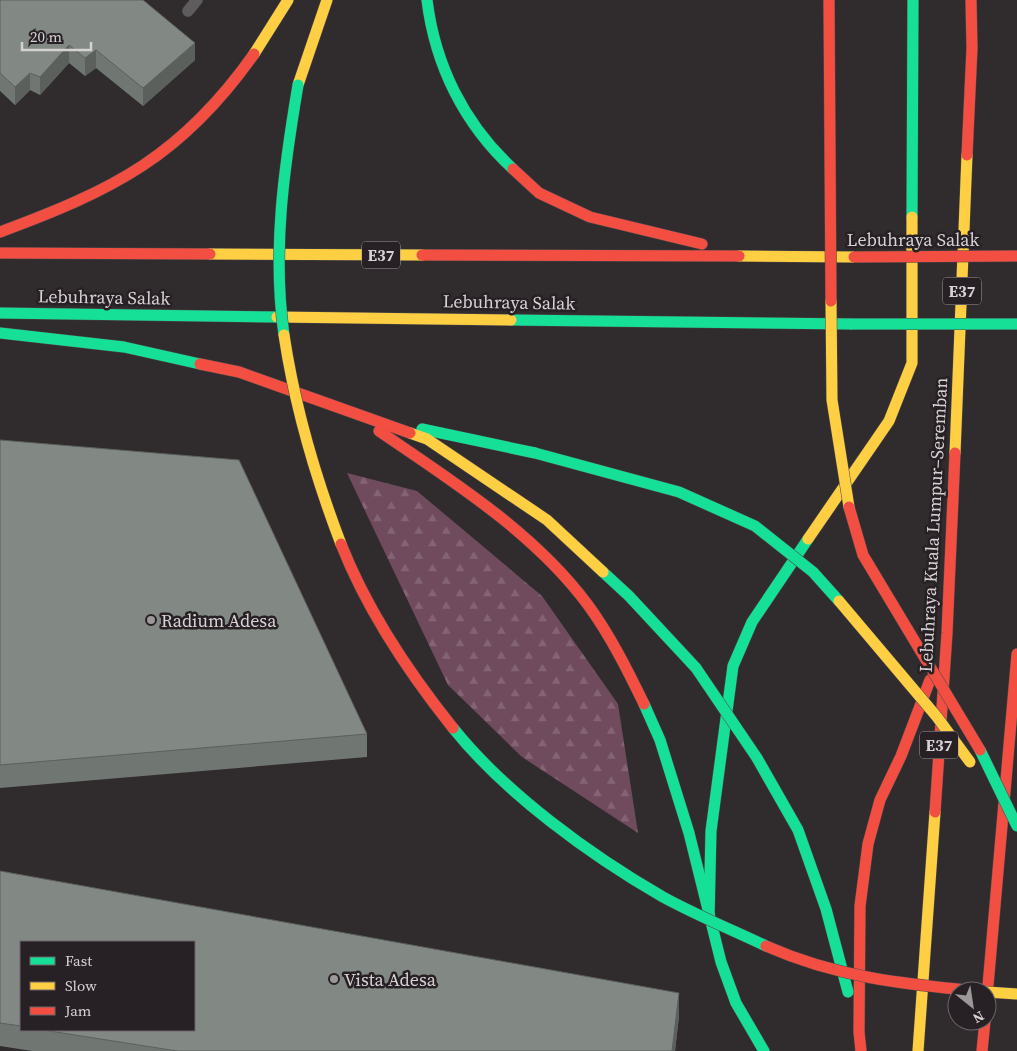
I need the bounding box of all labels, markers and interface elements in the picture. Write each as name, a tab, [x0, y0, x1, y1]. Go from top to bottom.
scale bar	[22, 20, 91, 52]
text: 20 m	[30, 26, 62, 47]
street label: Lebuhraya Salak	[847, 227, 979, 252]
road number: E37	[362, 242, 400, 268]
road number: E37	[943, 278, 981, 304]
street label: Lebuhraya Salak	[38, 283, 171, 311]
street label: Lebuhraya Salak	[443, 288, 576, 316]
street label: Lebuhraya Kuala Lumpur–Seremban	[913, 377, 953, 673]
place label: Radium Adesa	[161, 608, 277, 633]
marker: Radium Adesa	[145, 614, 157, 626]
road number: E37	[920, 732, 958, 758]
legend	[20, 941, 195, 1031]
text: Fast	[65, 950, 92, 971]
place label: Vista Adesa	[344, 967, 437, 992]
marker: Vista Adesa	[328, 973, 340, 985]
text: Slow	[65, 975, 97, 996]
north arrow	[947, 981, 997, 1031]
text: Jam	[64, 1000, 92, 1021]
text: N	[969, 1006, 988, 1028]

